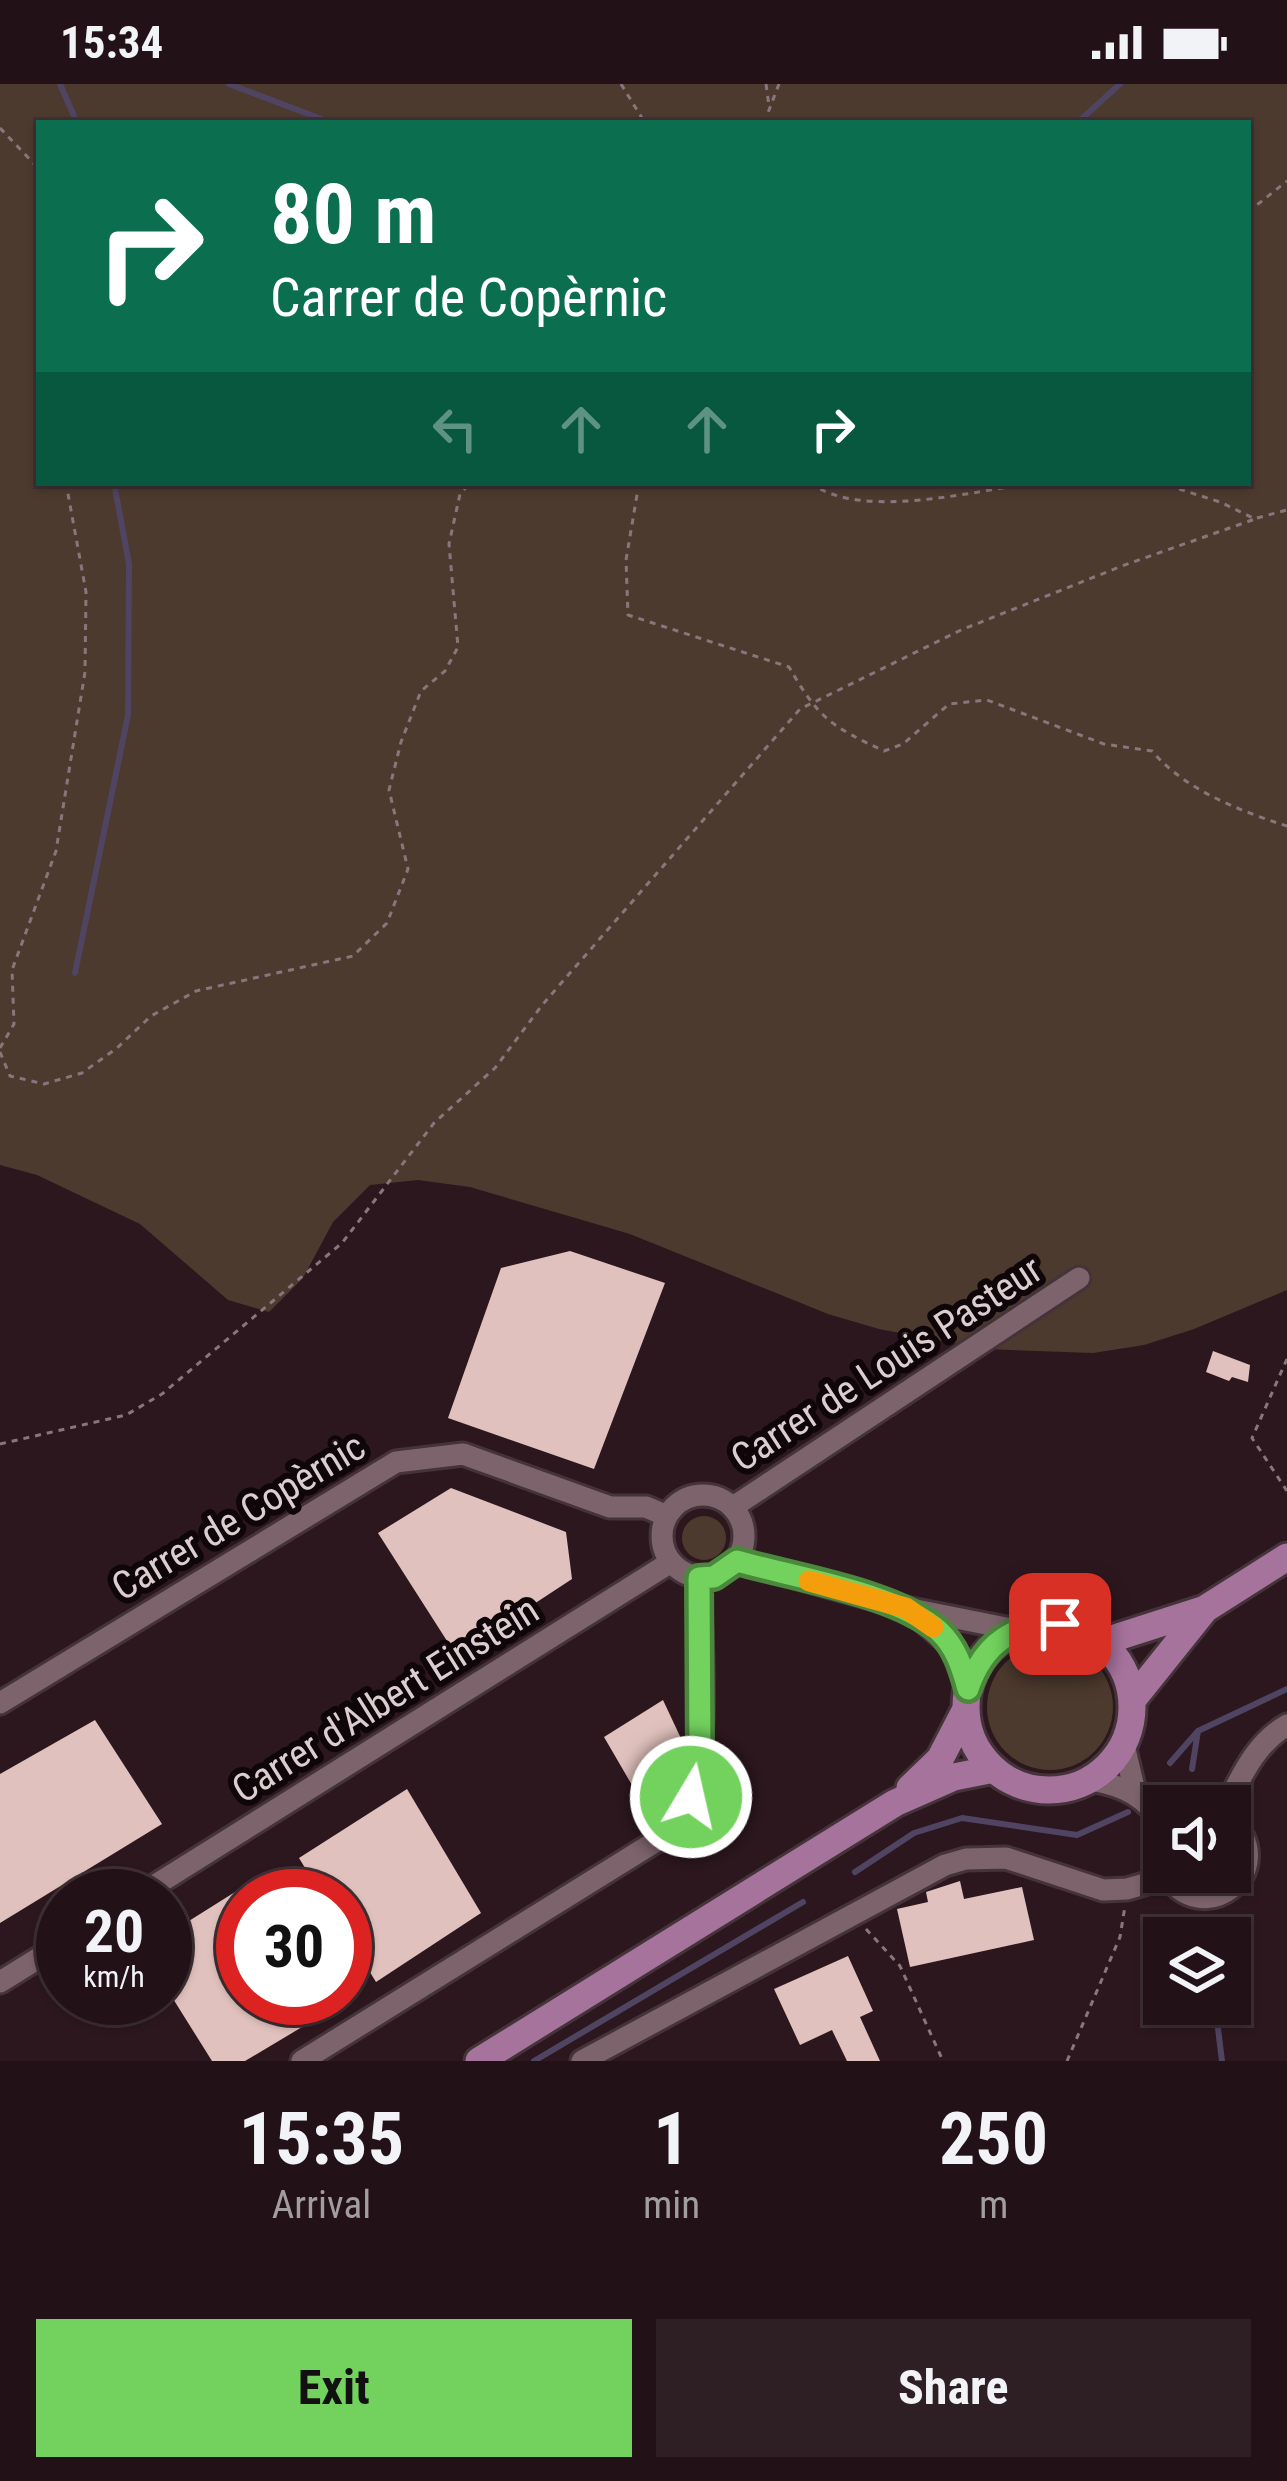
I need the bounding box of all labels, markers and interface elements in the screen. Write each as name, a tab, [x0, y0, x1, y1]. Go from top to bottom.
text: 15:34	[60, 16, 163, 69]
text: 80 m	[270, 165, 437, 264]
icon: right	[72, 168, 228, 324]
text: Carrer de Copèrnic	[270, 266, 667, 329]
icon: left	[422, 396, 488, 462]
icon: ahead	[548, 396, 614, 462]
icon: ahead	[674, 396, 740, 462]
icon: right	[800, 396, 866, 462]
street label: Carrer de Louis Pasteur	[723, 1246, 1051, 1481]
street label: Carrer de Copèrnic	[104, 1423, 373, 1610]
pin	[1009, 1573, 1111, 1675]
street label: Carrer d'Albert Einstein	[224, 1587, 547, 1813]
icon: arrive	[1027, 1591, 1093, 1657]
position arrow	[628, 1734, 754, 1860]
map controls	[1143, 1785, 1251, 2025]
button: sound	[1143, 1785, 1251, 1893]
speed limit sign: 30	[216, 1869, 372, 2025]
text: 20	[84, 1896, 144, 1967]
button: layers	[1143, 1917, 1251, 2025]
text: km/h	[83, 1959, 145, 1994]
text: 15:35	[239, 2097, 404, 2182]
text: 1	[653, 2097, 690, 2182]
text: 250	[939, 2097, 1048, 2182]
text: Arrival	[272, 2182, 371, 2228]
text: min	[643, 2182, 700, 2228]
text: m	[979, 2182, 1008, 2228]
button: Exit	[36, 2319, 632, 2457]
button: Share	[656, 2319, 1251, 2457]

